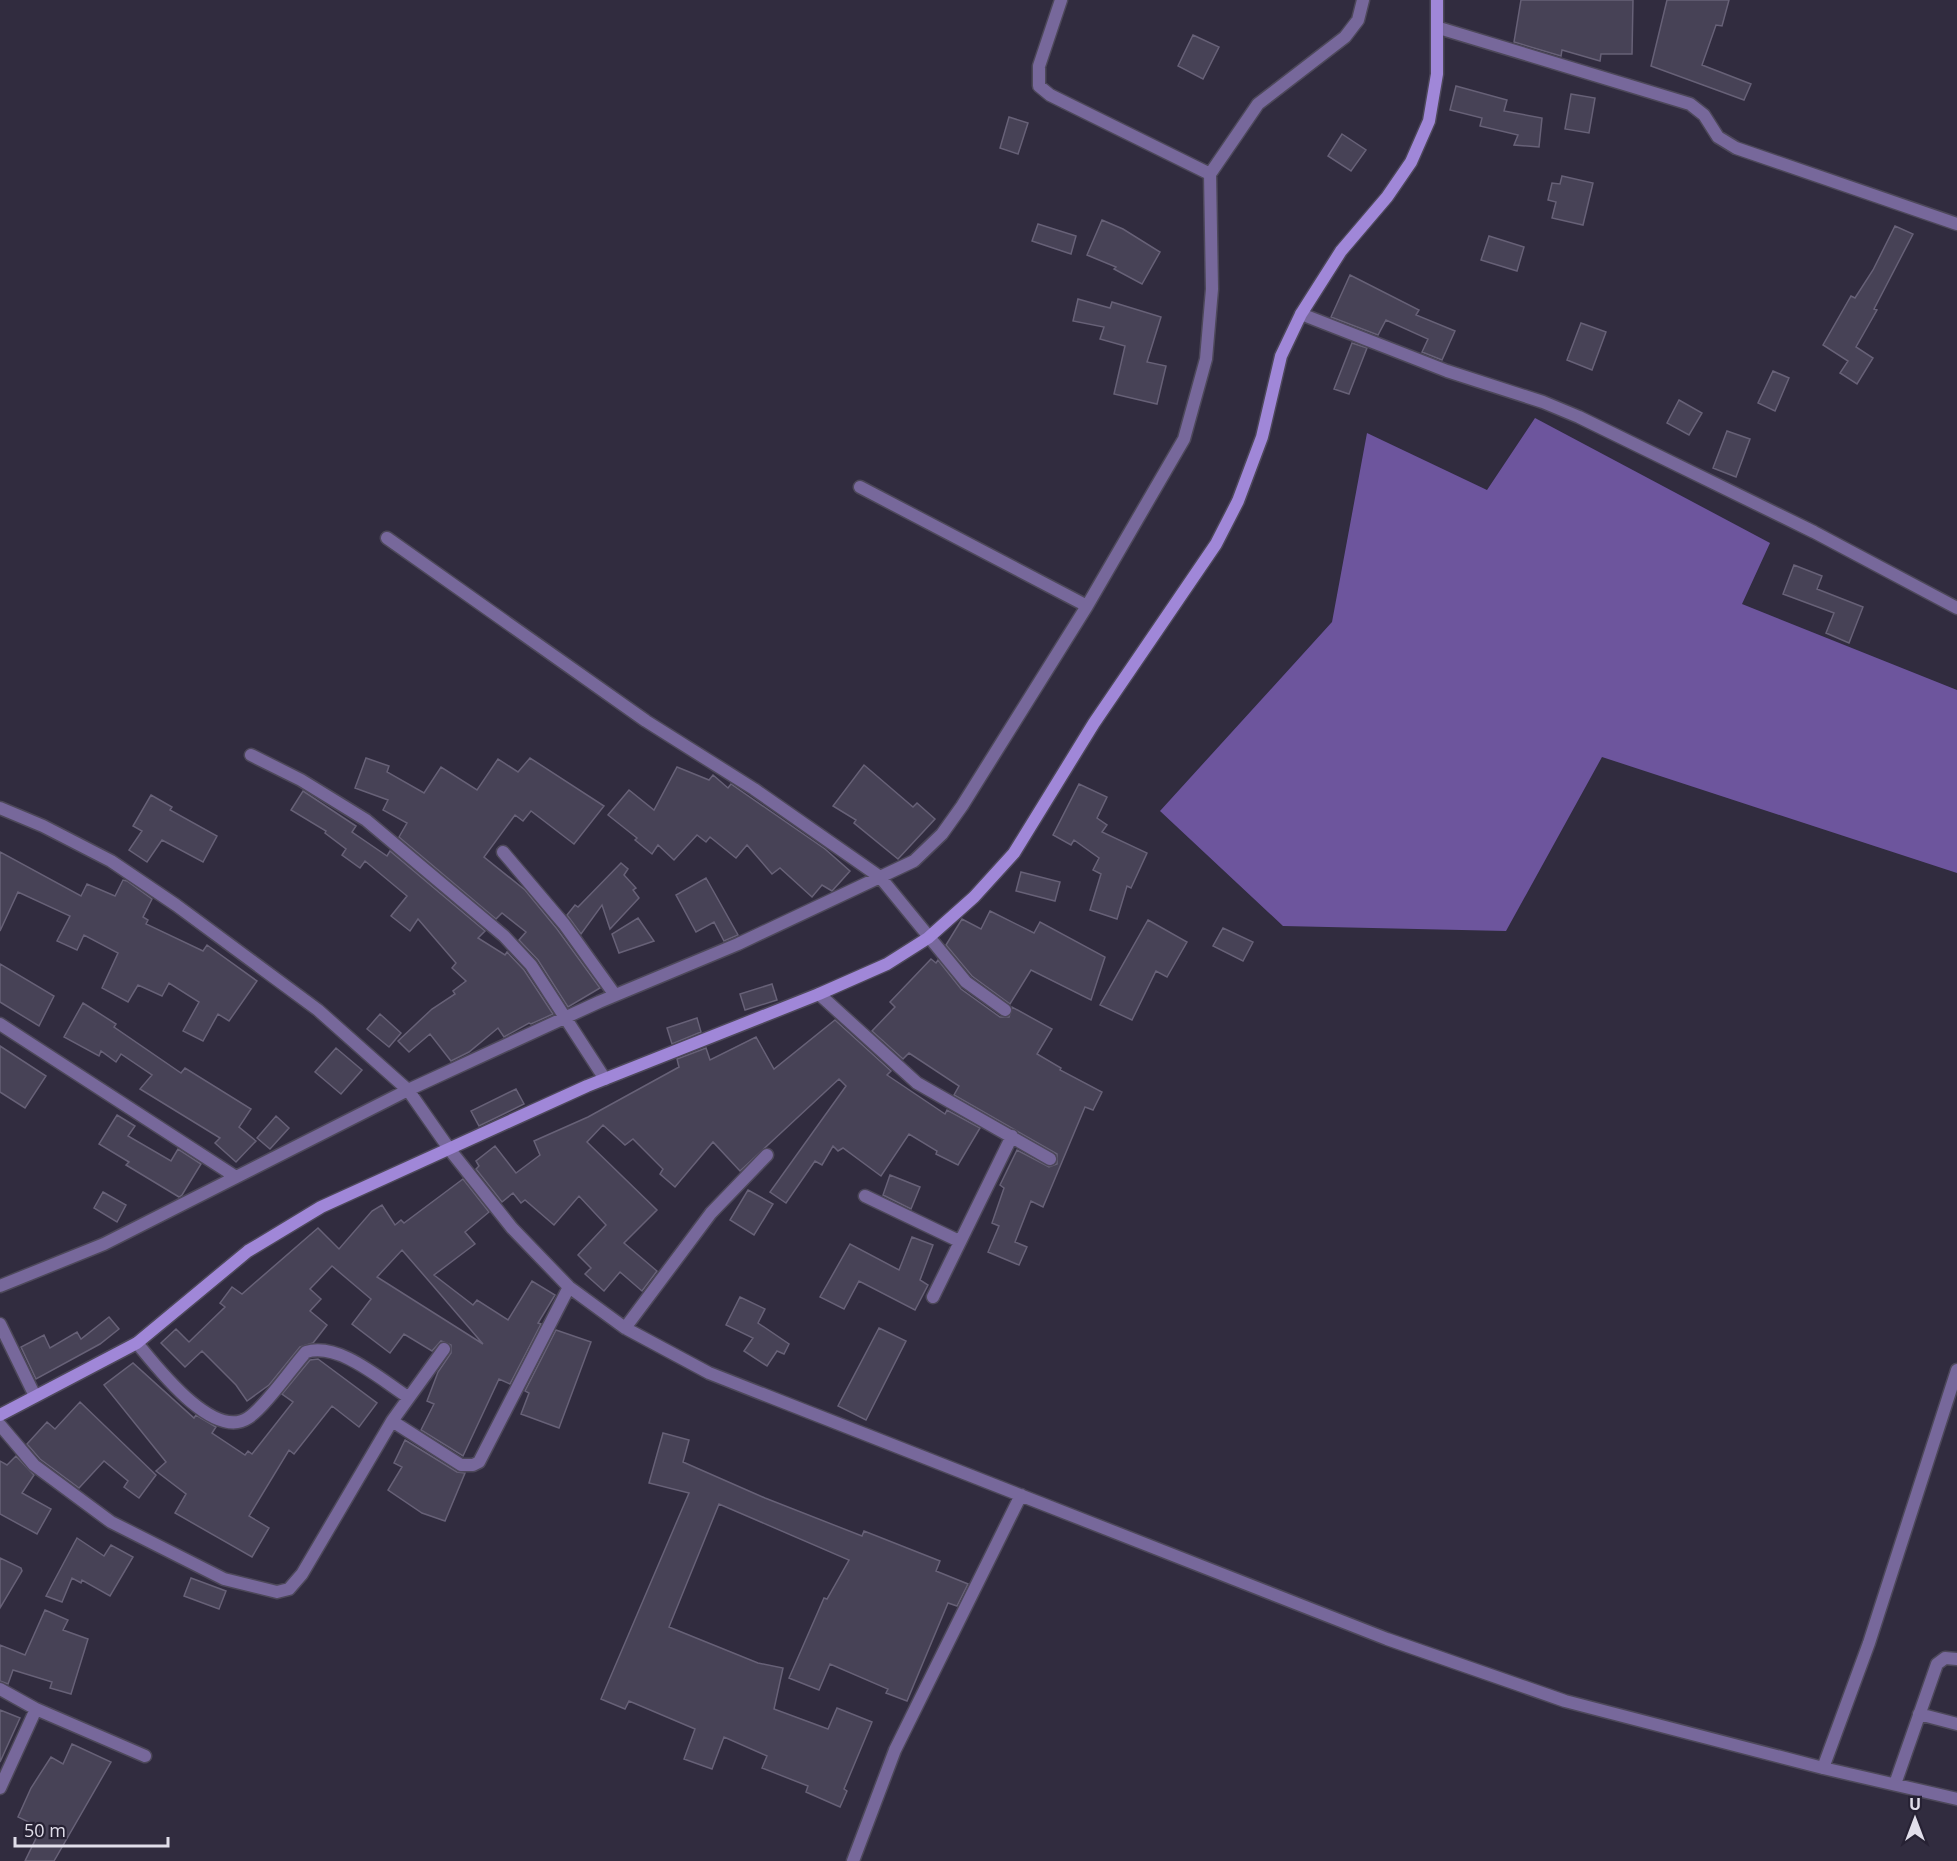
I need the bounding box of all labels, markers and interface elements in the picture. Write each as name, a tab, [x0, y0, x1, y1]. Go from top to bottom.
north arrow	[1885, 1789, 1945, 1849]
text: U	[1909, 1793, 1921, 1815]
scale bar	[15, 1810, 168, 1848]
text: 50 m	[24, 1818, 66, 1842]

